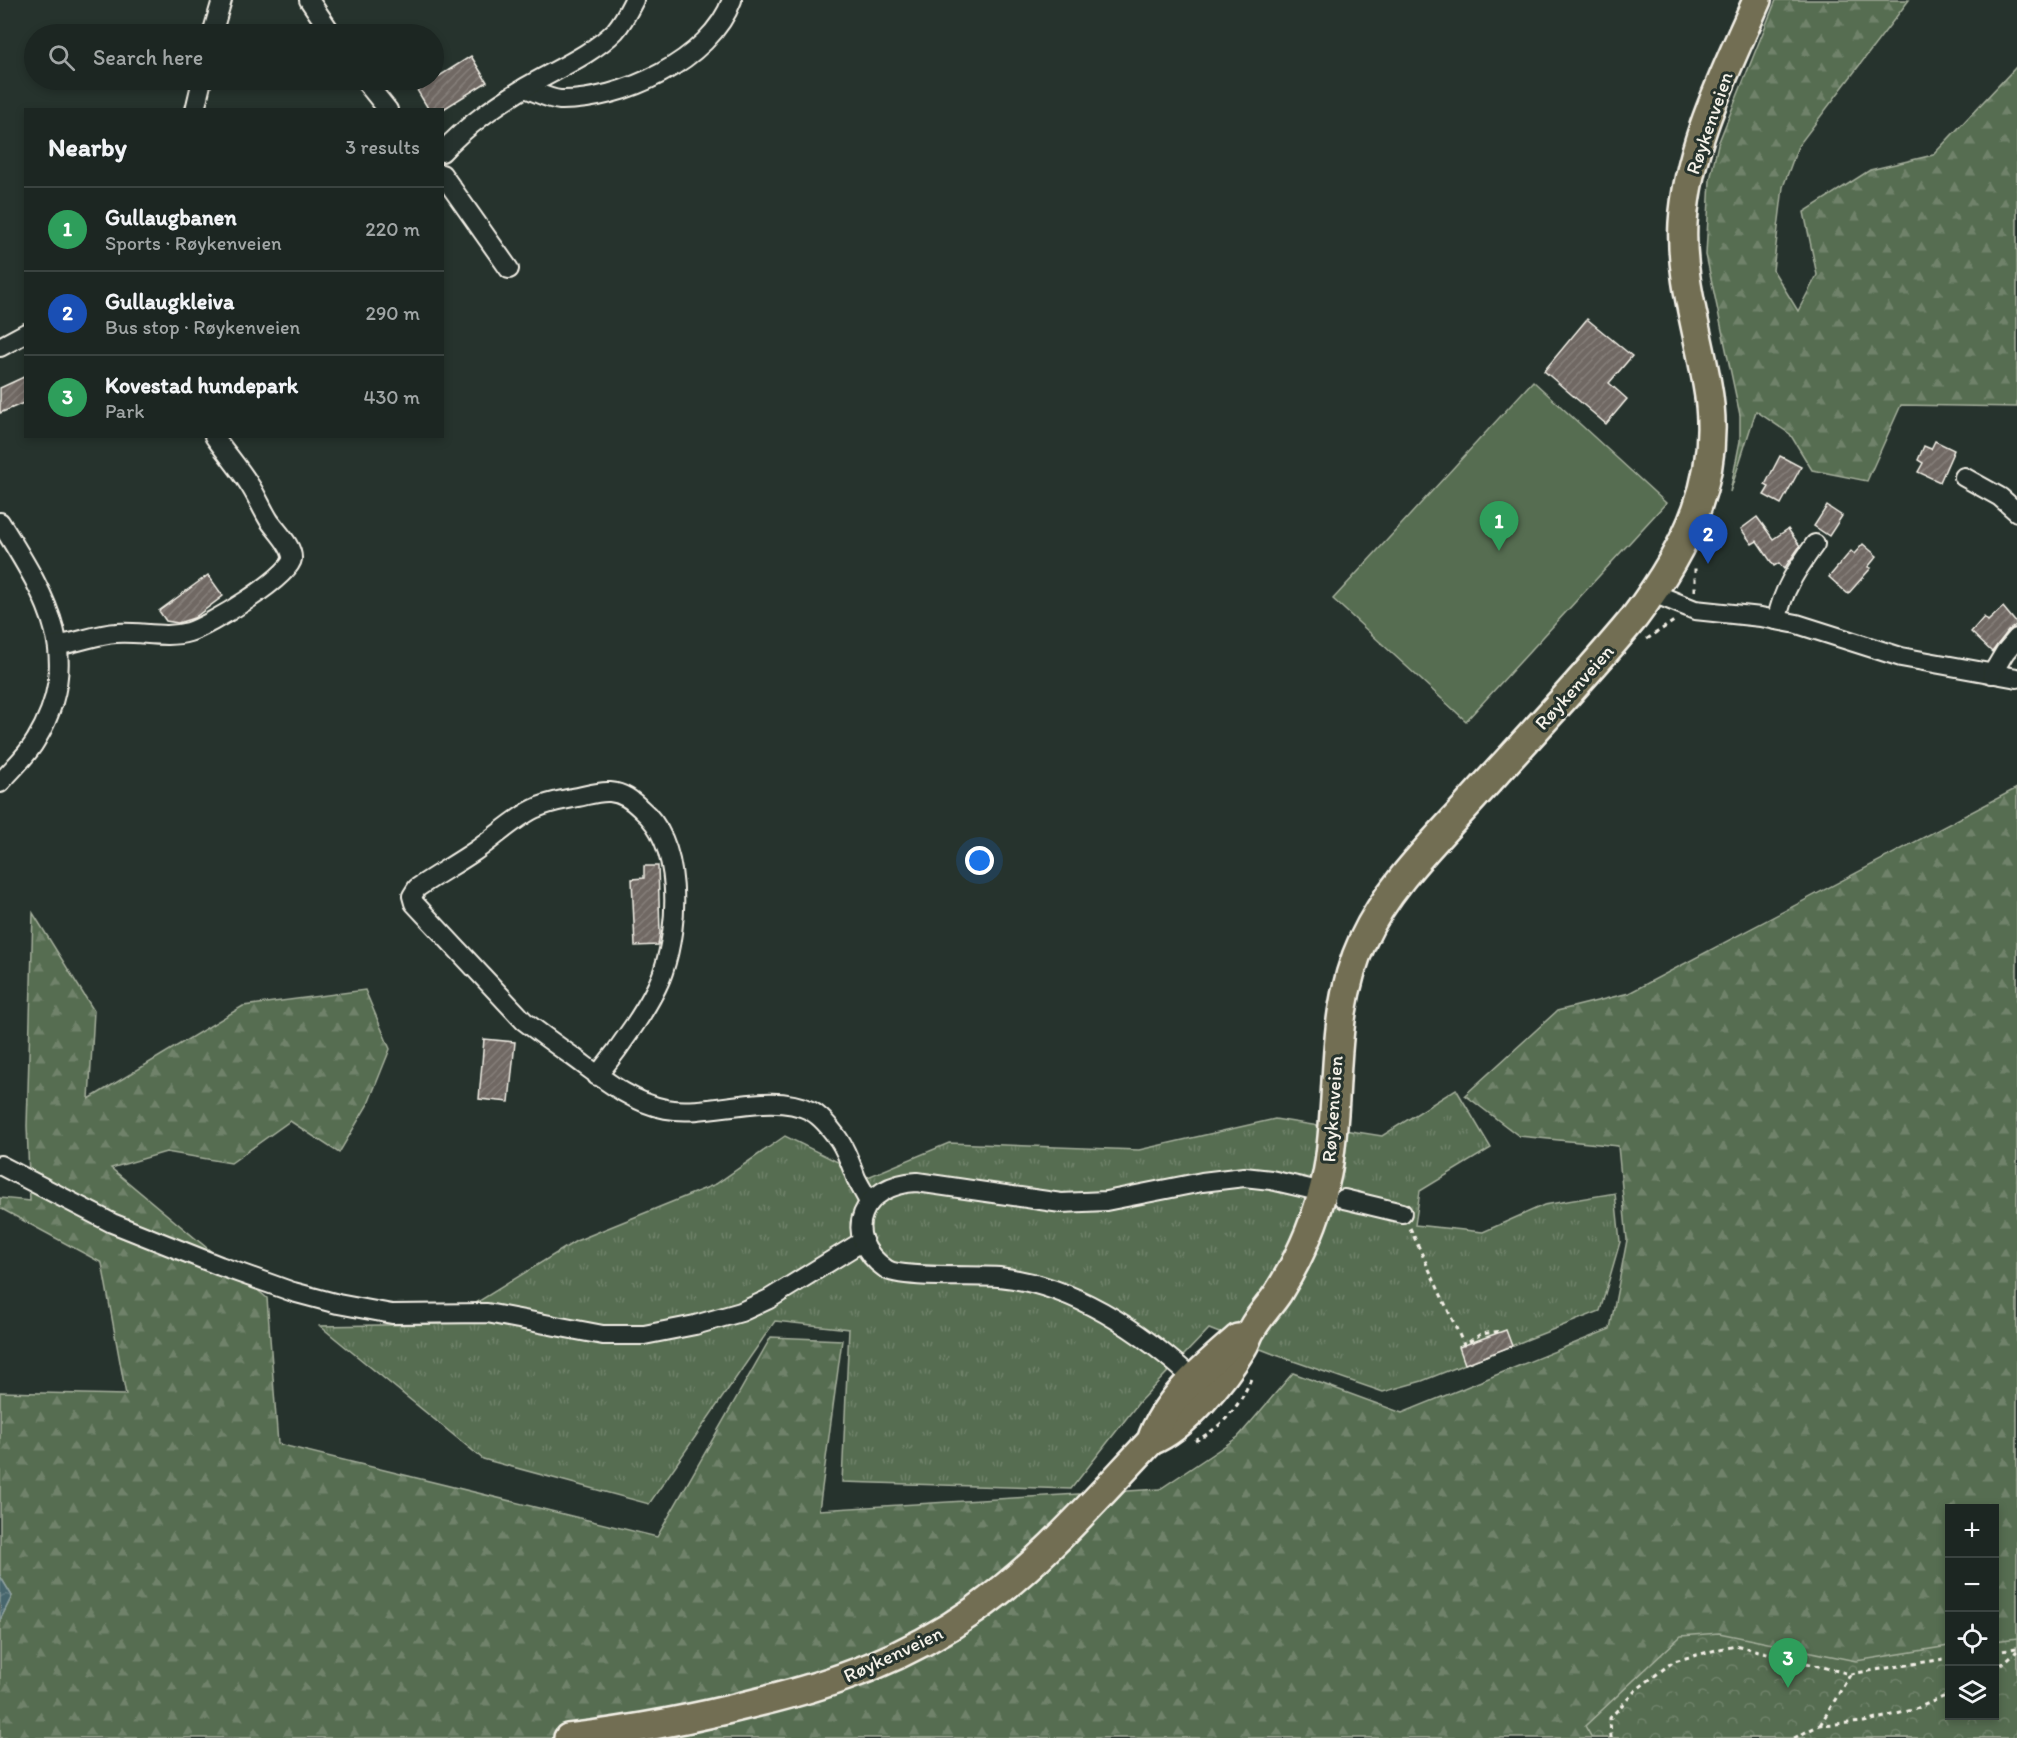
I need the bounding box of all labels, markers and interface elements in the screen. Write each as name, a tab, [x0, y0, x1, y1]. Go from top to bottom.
search box	[24, 24, 444, 90]
icon: search	[45, 41, 78, 74]
text: Search here	[93, 44, 203, 71]
street label: Røykenveien	[1680, 68, 1738, 177]
text: Nearby	[48, 131, 127, 163]
text: 3 results	[345, 135, 420, 159]
text: Gullaugbanen	[105, 204, 237, 231]
text: 1	[63, 217, 72, 241]
text: 220 m	[365, 217, 420, 241]
text: Sports · Røykenveien	[105, 231, 282, 255]
text: Gullaugkleiva	[105, 288, 234, 315]
text: 2	[62, 301, 73, 325]
text: 290 m	[365, 301, 420, 325]
text: Bus stop · Røykenveien	[105, 315, 300, 339]
text: Kovestad hundepark	[105, 372, 298, 399]
text: 3	[62, 385, 73, 409]
text: 430 m	[363, 385, 420, 409]
text: Park	[105, 399, 144, 423]
pin: 1	[1480, 502, 1518, 551]
pin: 2	[1688, 514, 1728, 564]
street label: Røykenveien	[1529, 639, 1619, 735]
your location	[965, 846, 994, 875]
street label: Røykenveien	[1316, 1055, 1348, 1163]
map controls	[1945, 1504, 1999, 1720]
button: +	[1945, 1504, 1999, 1558]
button: −	[1945, 1558, 1999, 1612]
button: locate	[1945, 1612, 1999, 1666]
street label: Røykenveien	[840, 1620, 947, 1687]
pin: 3	[1768, 1638, 1808, 1688]
button: layers	[1945, 1666, 1999, 1720]

